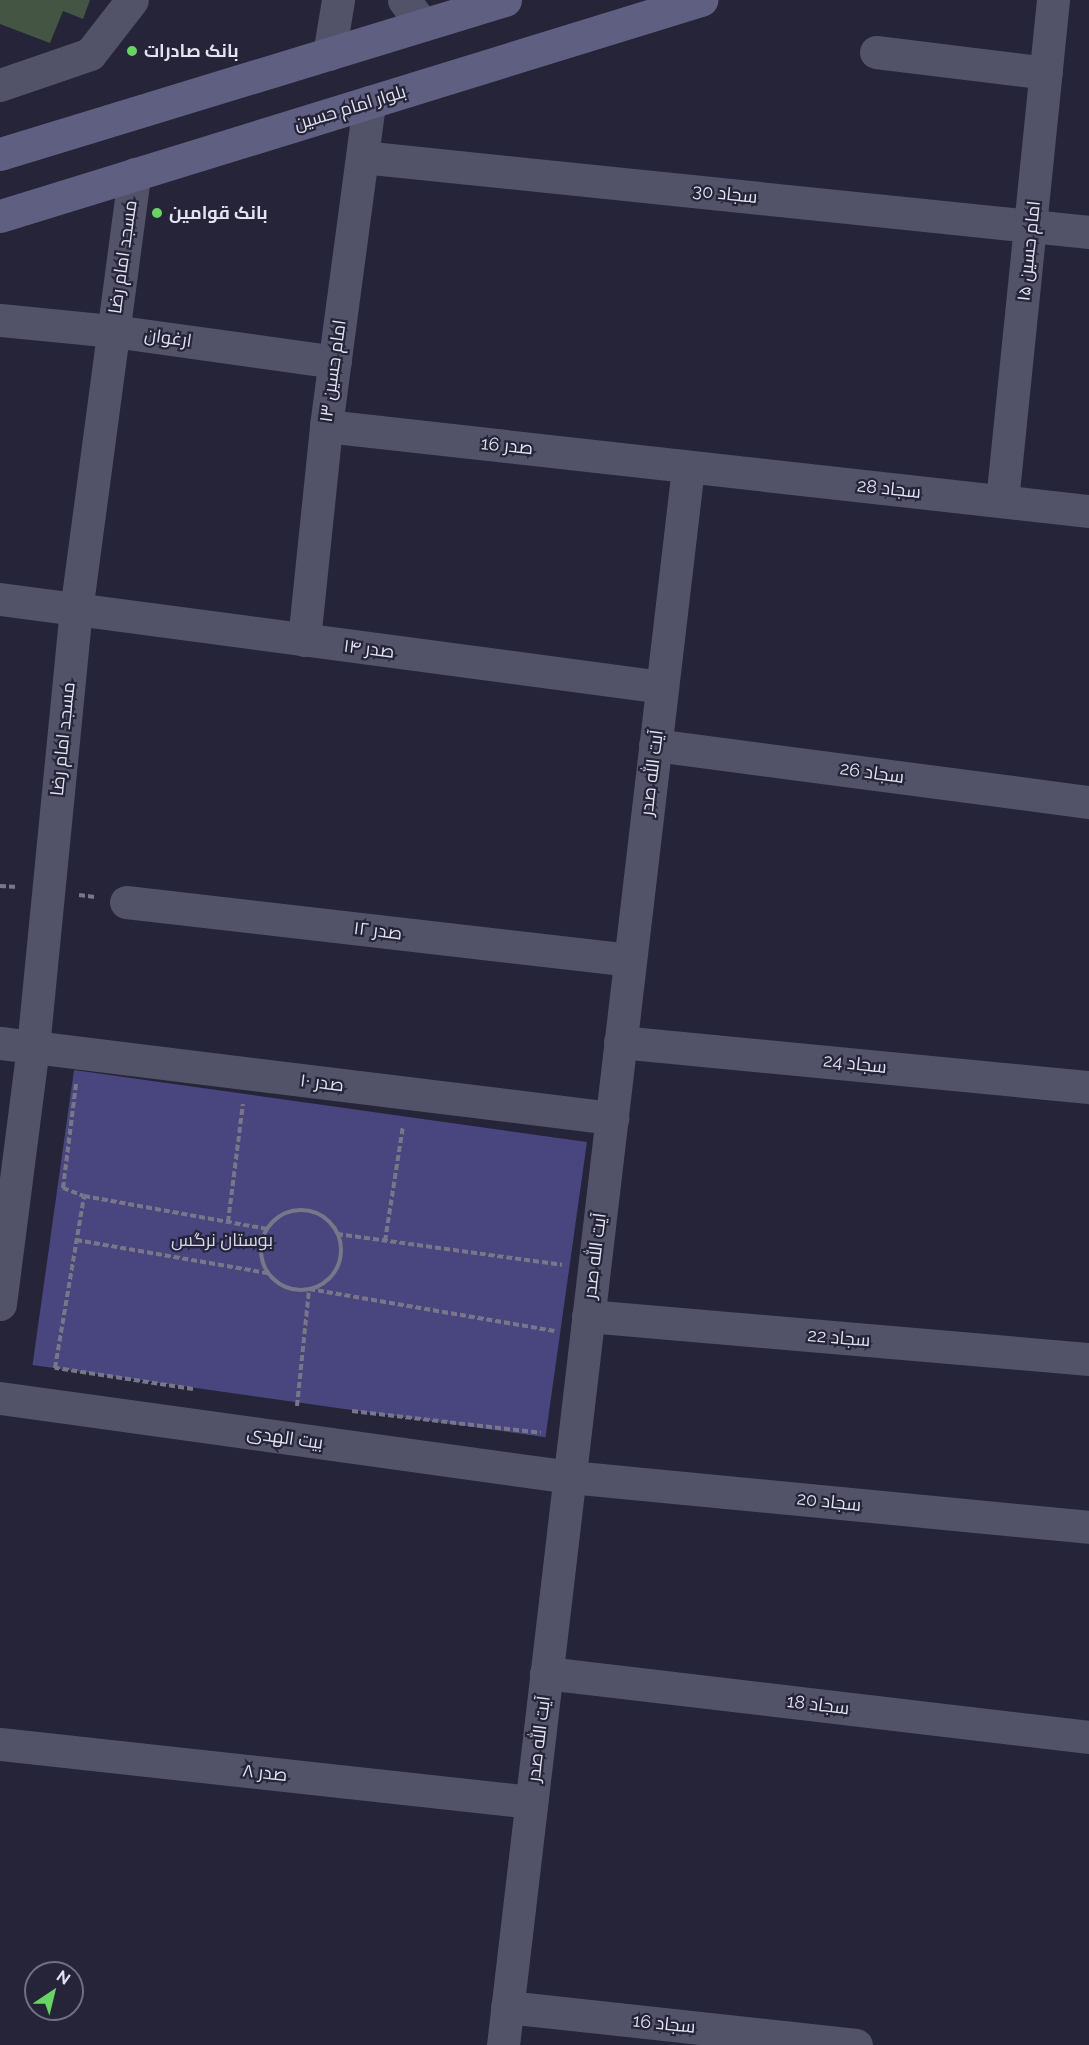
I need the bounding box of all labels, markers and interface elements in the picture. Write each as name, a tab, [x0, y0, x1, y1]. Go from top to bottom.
place label: بانک صادرات	[144, 40, 239, 62]
marker: بانک صادرات	[125, 44, 139, 58]
street label: بلوار امام حسین	[291, 81, 409, 135]
street label: سجاد 30	[692, 180, 758, 208]
street label: مسجد امام رضا	[104, 199, 142, 315]
street label: امام حسین ۱۵	[1013, 200, 1045, 302]
place label: بانک قوامین	[169, 202, 268, 224]
marker: بانک قوامین	[150, 206, 164, 220]
street label: امام حسین ۱۳	[315, 318, 351, 424]
street label: ارغوان	[143, 324, 193, 352]
street label: صدر 16	[480, 433, 534, 459]
street label: سجاد 28	[856, 475, 922, 503]
street label: صدر ۱۴	[342, 635, 396, 663]
street label: مسجد امام رضا	[46, 681, 80, 797]
street label: آیت الله صدر	[636, 729, 668, 817]
street label: سجاد 26	[839, 758, 905, 788]
street label: صدر ۱۲	[352, 917, 404, 945]
street label: سجاد 24	[822, 1050, 888, 1078]
street label: صدر ۱۰	[299, 1070, 345, 1096]
street label: آیت الله صدر	[579, 1212, 611, 1300]
park label: بوستان نرگس	[171, 1229, 273, 1251]
street label: سجاد 22	[807, 1324, 871, 1352]
street label: بیت الهدی	[245, 1422, 325, 1454]
street label: سجاد 20	[796, 1488, 862, 1516]
street label: سجاد 18	[786, 1690, 850, 1720]
street label: آیت الله صدر	[523, 1695, 555, 1783]
street label: صدر ۸	[242, 1760, 288, 1786]
north arrow	[24, 1961, 84, 2021]
text: N	[53, 1966, 74, 1989]
street label: سجاد 16	[632, 2010, 696, 2038]

